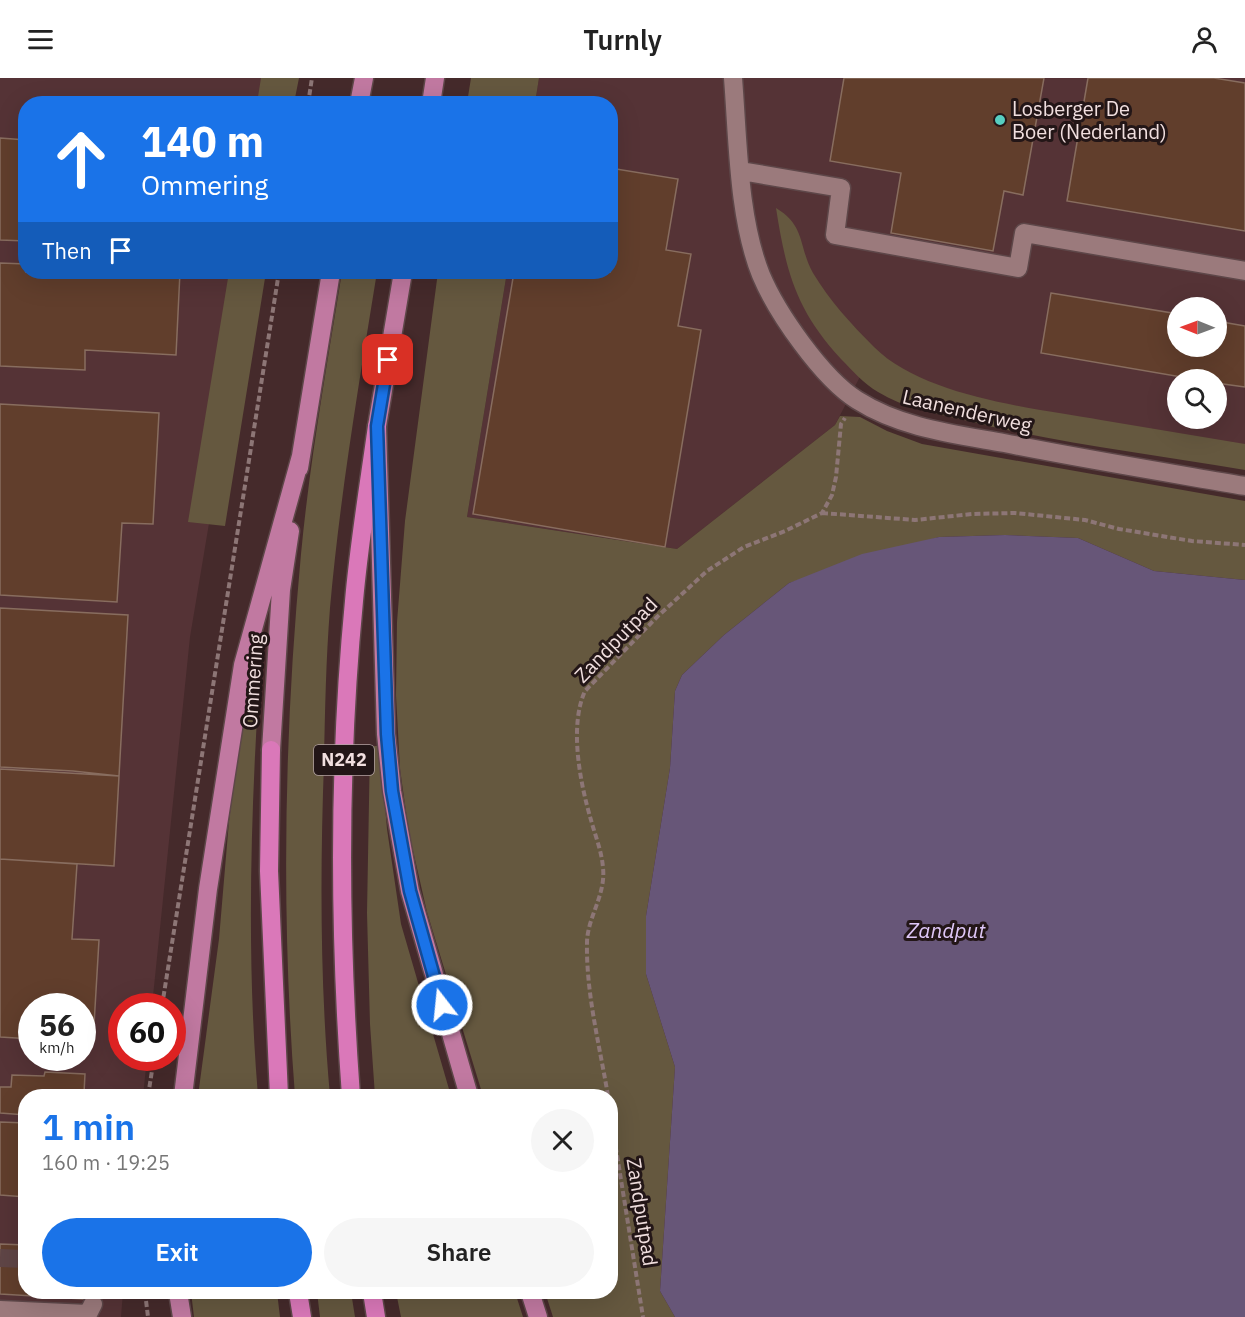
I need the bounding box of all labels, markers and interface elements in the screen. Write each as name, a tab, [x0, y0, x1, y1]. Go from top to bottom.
text: Turnly	[583, 22, 662, 57]
icon: menu	[24, 23, 57, 56]
icon: person	[1188, 23, 1221, 56]
place label: Losberger De Boer (Nederland)	[1012, 95, 1167, 145]
marker: Losberger De Boer (Nederland)	[993, 113, 1007, 127]
text: 140 m	[141, 114, 264, 169]
icon: ahead	[42, 120, 120, 198]
text: Ommering	[141, 167, 268, 202]
icon: arrive	[104, 234, 137, 267]
text: Then	[42, 236, 92, 265]
north arrow	[1167, 297, 1227, 357]
map controls	[1167, 297, 1227, 429]
pin	[362, 334, 413, 385]
icon: arrive	[371, 343, 404, 376]
button: search	[1167, 369, 1227, 429]
street label: Laanenderweg	[900, 383, 1035, 439]
street label: Zandputpad	[568, 591, 663, 688]
street label: Ommering	[236, 633, 269, 729]
road number: N242	[314, 745, 374, 775]
water label: Zandput	[906, 916, 986, 944]
position arrow	[410, 973, 474, 1037]
speed limit sign: 60	[108, 993, 186, 1071]
text: 56	[39, 1005, 75, 1044]
text: km/h	[39, 1038, 75, 1057]
text: 1 min	[42, 1103, 135, 1150]
button: close	[531, 1109, 594, 1172]
text: 160 m · 19:25	[42, 1149, 170, 1176]
street label: Zandputpad	[621, 1156, 664, 1268]
button: Exit	[42, 1218, 312, 1287]
button: Share	[324, 1218, 594, 1287]

